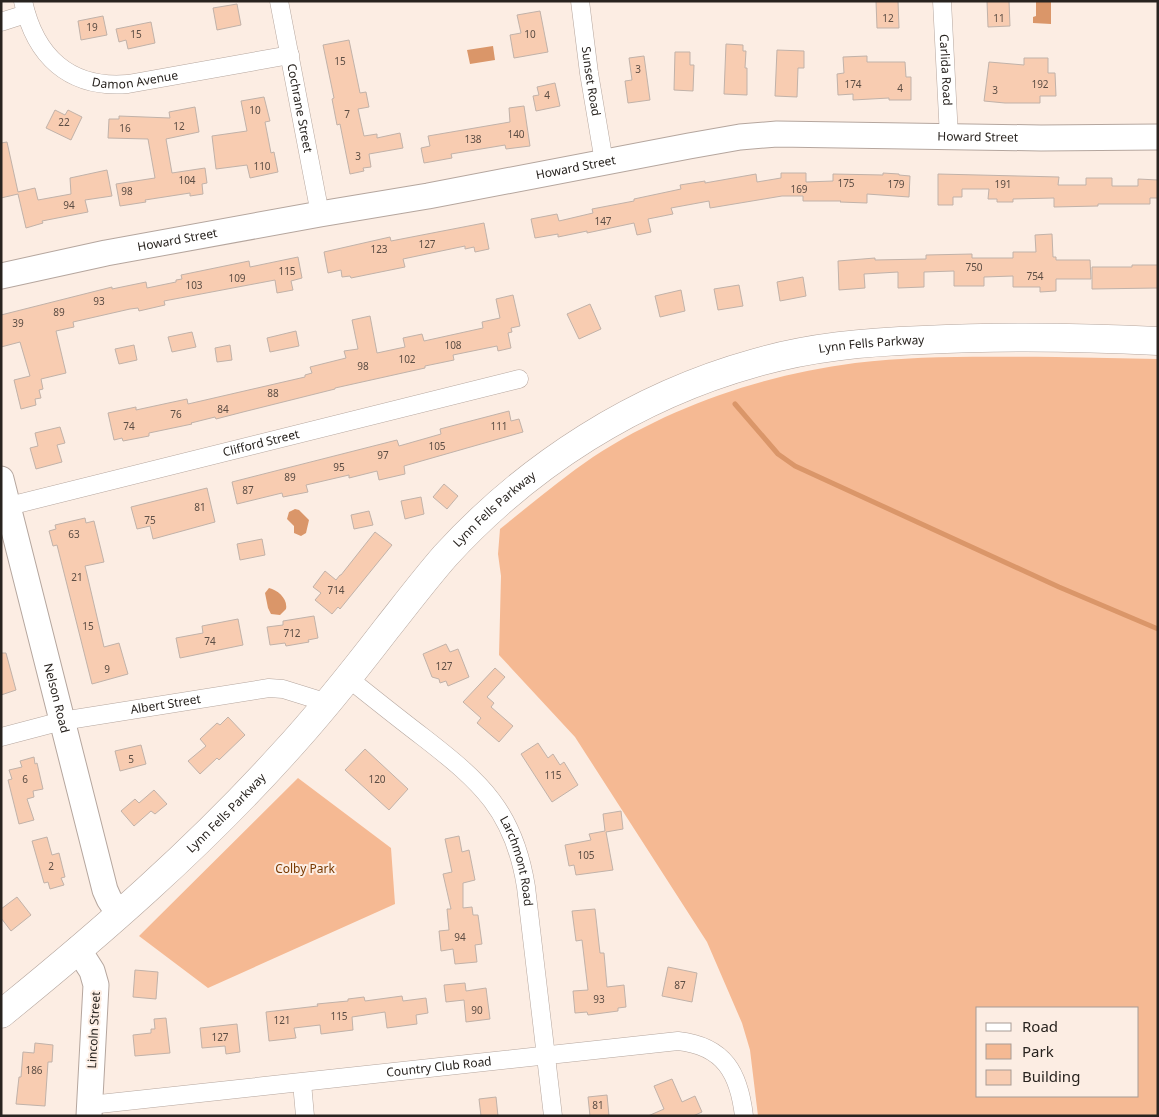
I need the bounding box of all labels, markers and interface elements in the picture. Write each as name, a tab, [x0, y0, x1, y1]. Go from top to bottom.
house number: 12	[882, 11, 894, 25]
house number: 11	[993, 11, 1005, 25]
house number: 19	[86, 20, 98, 34]
house number: 15	[130, 27, 142, 41]
house number: 10	[524, 27, 536, 41]
street label: Carlida Road	[936, 34, 956, 106]
street label: Sunset Road	[578, 45, 605, 117]
house number: 15	[334, 54, 346, 68]
street label: Cochrane Street	[283, 62, 317, 155]
house number: 3	[635, 62, 641, 76]
street label: Damon Avenue	[91, 66, 179, 93]
house number: 174	[844, 77, 862, 91]
house number: 192	[1031, 77, 1049, 91]
house number: 4	[897, 81, 903, 95]
house number: 3	[992, 83, 998, 97]
house number: 4	[544, 88, 550, 102]
house number: 10	[249, 103, 261, 117]
house number: 7	[344, 107, 350, 121]
house number: 22	[58, 115, 70, 129]
house number: 12	[173, 119, 185, 133]
house number: 16	[119, 121, 131, 135]
house number: 140	[507, 127, 525, 141]
street label: Howard Street	[937, 127, 1019, 146]
house number: 138	[464, 132, 482, 146]
house number: 3	[355, 149, 361, 163]
street label: Howard Street	[534, 151, 618, 183]
house number: 110	[253, 159, 271, 173]
house number: 104	[178, 173, 196, 187]
house number: 175	[837, 176, 855, 190]
house number: 179	[887, 177, 905, 191]
house number: 191	[994, 177, 1012, 191]
house number: 169	[790, 182, 808, 196]
house number: 98	[121, 184, 133, 198]
house number: 94	[63, 198, 75, 212]
house number: 147	[594, 214, 612, 228]
street label: Howard Street	[136, 224, 219, 255]
house number: 127	[418, 237, 436, 251]
house number: 123	[370, 242, 388, 256]
house number: 750	[965, 260, 983, 274]
house number: 115	[278, 264, 296, 278]
house number: 754	[1026, 269, 1044, 283]
house number: 109	[228, 271, 246, 285]
house number: 103	[185, 278, 203, 292]
house number: 93	[93, 294, 105, 308]
house number: 89	[53, 305, 65, 319]
house number: 39	[12, 316, 24, 330]
street label: Lynn Fells Parkway	[817, 331, 926, 357]
house number: 108	[444, 338, 462, 352]
house number: 102	[398, 352, 416, 366]
house number: 98	[357, 359, 369, 373]
house number: 88	[267, 386, 279, 400]
house number: 84	[217, 402, 229, 416]
house number: 76	[170, 407, 182, 421]
house number: 74	[123, 419, 135, 433]
house number: 111	[490, 419, 508, 433]
street label: Clifford Street	[221, 425, 302, 460]
house number: 105	[428, 439, 446, 453]
house number: 97	[377, 448, 389, 462]
house number: 95	[333, 460, 345, 474]
street label: Lynn Fells Parkway	[449, 466, 540, 551]
house number: 89	[284, 470, 296, 484]
house number: 87	[242, 483, 254, 497]
house number: 81	[194, 500, 206, 514]
house number: 75	[144, 513, 156, 527]
house number: 63	[68, 527, 80, 541]
house number: 21	[71, 570, 83, 584]
house number: 714	[327, 583, 345, 597]
house number: 15	[82, 619, 94, 633]
house number: 712	[283, 626, 301, 640]
house number: 74	[204, 634, 216, 648]
house number: 127	[435, 659, 453, 673]
street label: Nelson Road	[40, 661, 74, 735]
house number: 9	[104, 662, 110, 676]
street label: Albert Street	[129, 690, 203, 718]
house number: 5	[128, 752, 134, 766]
street label: Lynn Fells Parkway	[182, 768, 270, 856]
house number: 115	[544, 768, 562, 782]
house number: 6	[22, 772, 28, 786]
house number: 120	[368, 772, 386, 786]
street label: Larchmont Road	[496, 813, 537, 907]
house number: 105	[577, 848, 595, 862]
house number: 2	[48, 859, 54, 873]
park label: Colby Park	[275, 860, 335, 877]
house number: 94	[454, 930, 466, 944]
house number: 87	[674, 978, 686, 992]
street label: Lincoln Street	[83, 990, 104, 1069]
house number: 93	[593, 992, 605, 1006]
house number: 90	[471, 1003, 483, 1017]
legend	[976, 1007, 1139, 1097]
house number: 115	[330, 1009, 348, 1023]
house number: 121	[273, 1013, 291, 1027]
text: Road	[1022, 1016, 1058, 1036]
house number: 127	[211, 1030, 229, 1044]
text: Park	[1022, 1041, 1054, 1061]
street label: Country Club Road	[385, 1052, 492, 1081]
house number: 186	[25, 1063, 43, 1077]
text: Building	[1022, 1066, 1080, 1086]
house number: 81	[592, 1098, 604, 1112]

